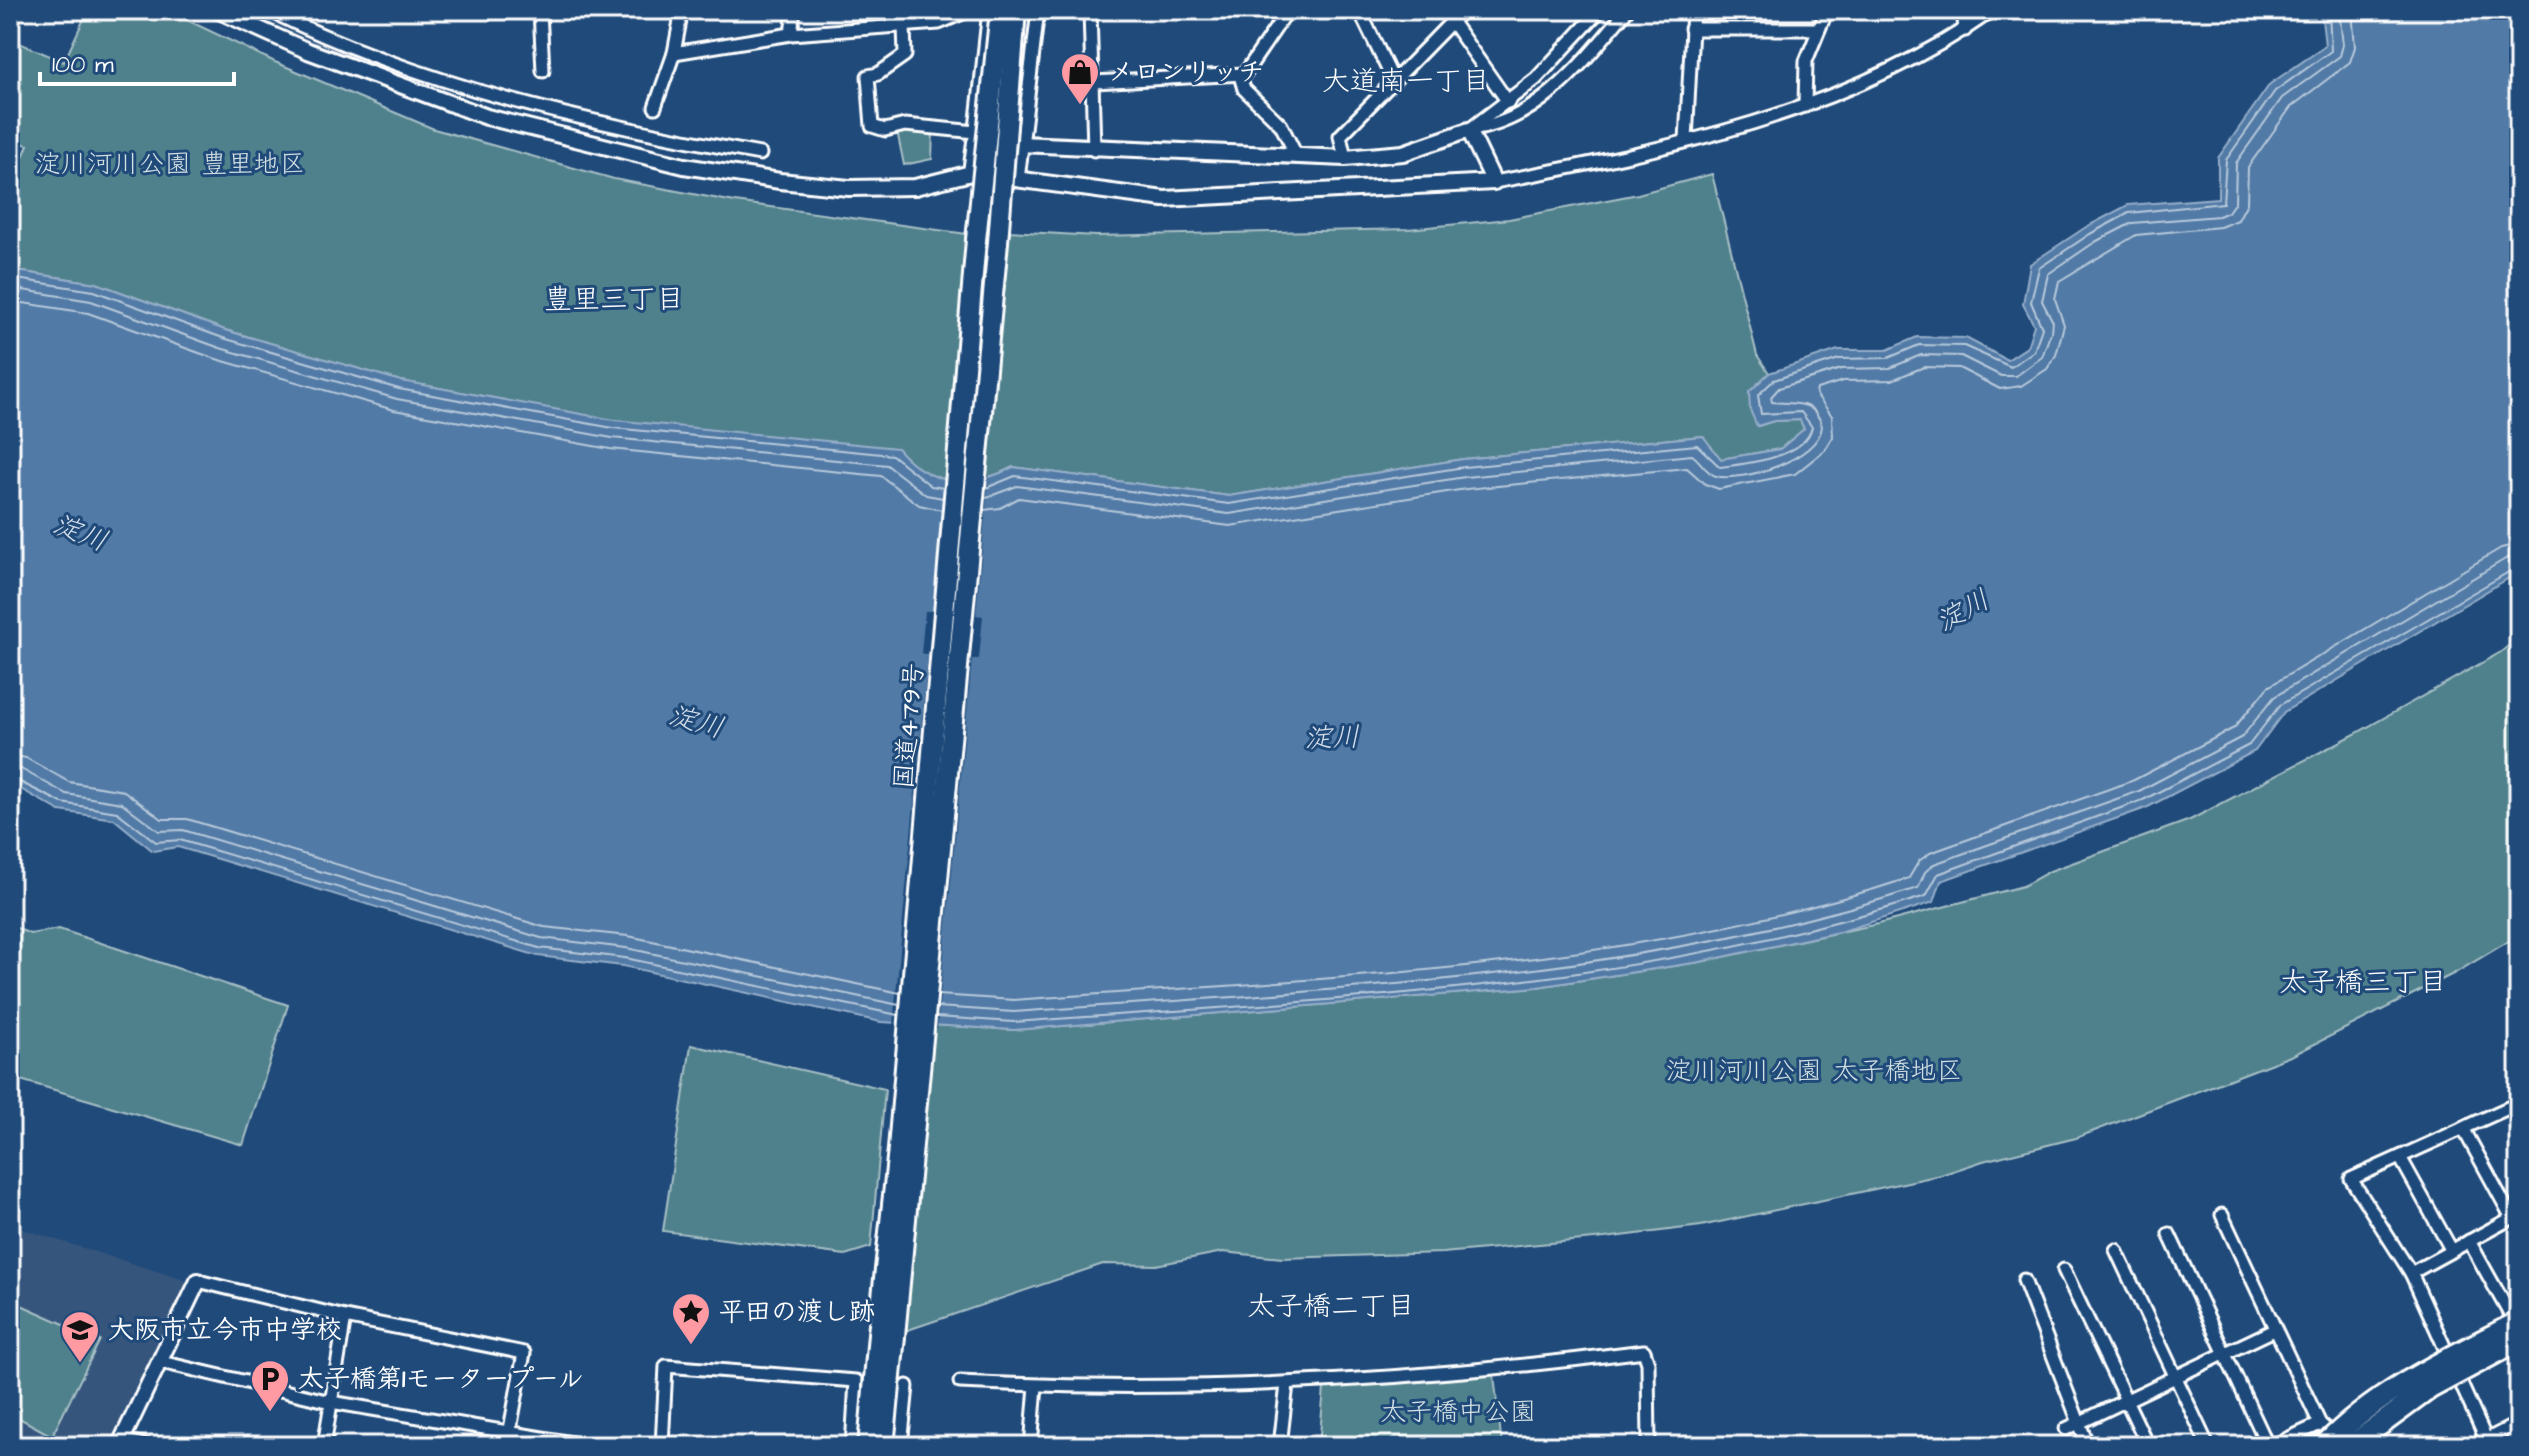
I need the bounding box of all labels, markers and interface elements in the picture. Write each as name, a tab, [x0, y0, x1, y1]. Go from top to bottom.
scale bar	[40, 36, 234, 86]
text: 100 m	[52, 48, 114, 82]
shop icon: メロンリッチ	[1059, 51, 1101, 106]
place label: メロンリッチ	[1108, 54, 1264, 90]
district label: 大道南一丁目	[1322, 62, 1490, 101]
park label: 淀川河川公園 豊里地区	[35, 146, 305, 182]
district label: 豊里三丁目	[544, 280, 684, 319]
water label: 淀川	[47, 505, 113, 561]
water label: 淀川	[1929, 580, 1997, 642]
street label: 国道479号	[886, 661, 932, 791]
water label: 淀川	[664, 696, 728, 748]
water label: 淀川	[1303, 718, 1361, 758]
district label: 太子橋三丁目	[2279, 963, 2447, 1002]
park label: 淀川河川公園 太子橋地区	[1666, 1053, 1962, 1089]
district label: 太子橋二丁目	[1247, 1287, 1415, 1326]
place icon: 平田の渡し跡	[670, 1291, 712, 1346]
place label: 平田の渡し跡	[719, 1294, 875, 1330]
school or university icon: 大阪市立今市中学校	[59, 1309, 101, 1364]
place label: 大阪市立今市中学校	[108, 1312, 342, 1348]
parking icon: 太子橋第1モータープール	[249, 1358, 291, 1413]
place label: 太子橋第1モータープール	[298, 1361, 584, 1397]
park label: 太子橋中公園	[1380, 1394, 1536, 1430]

